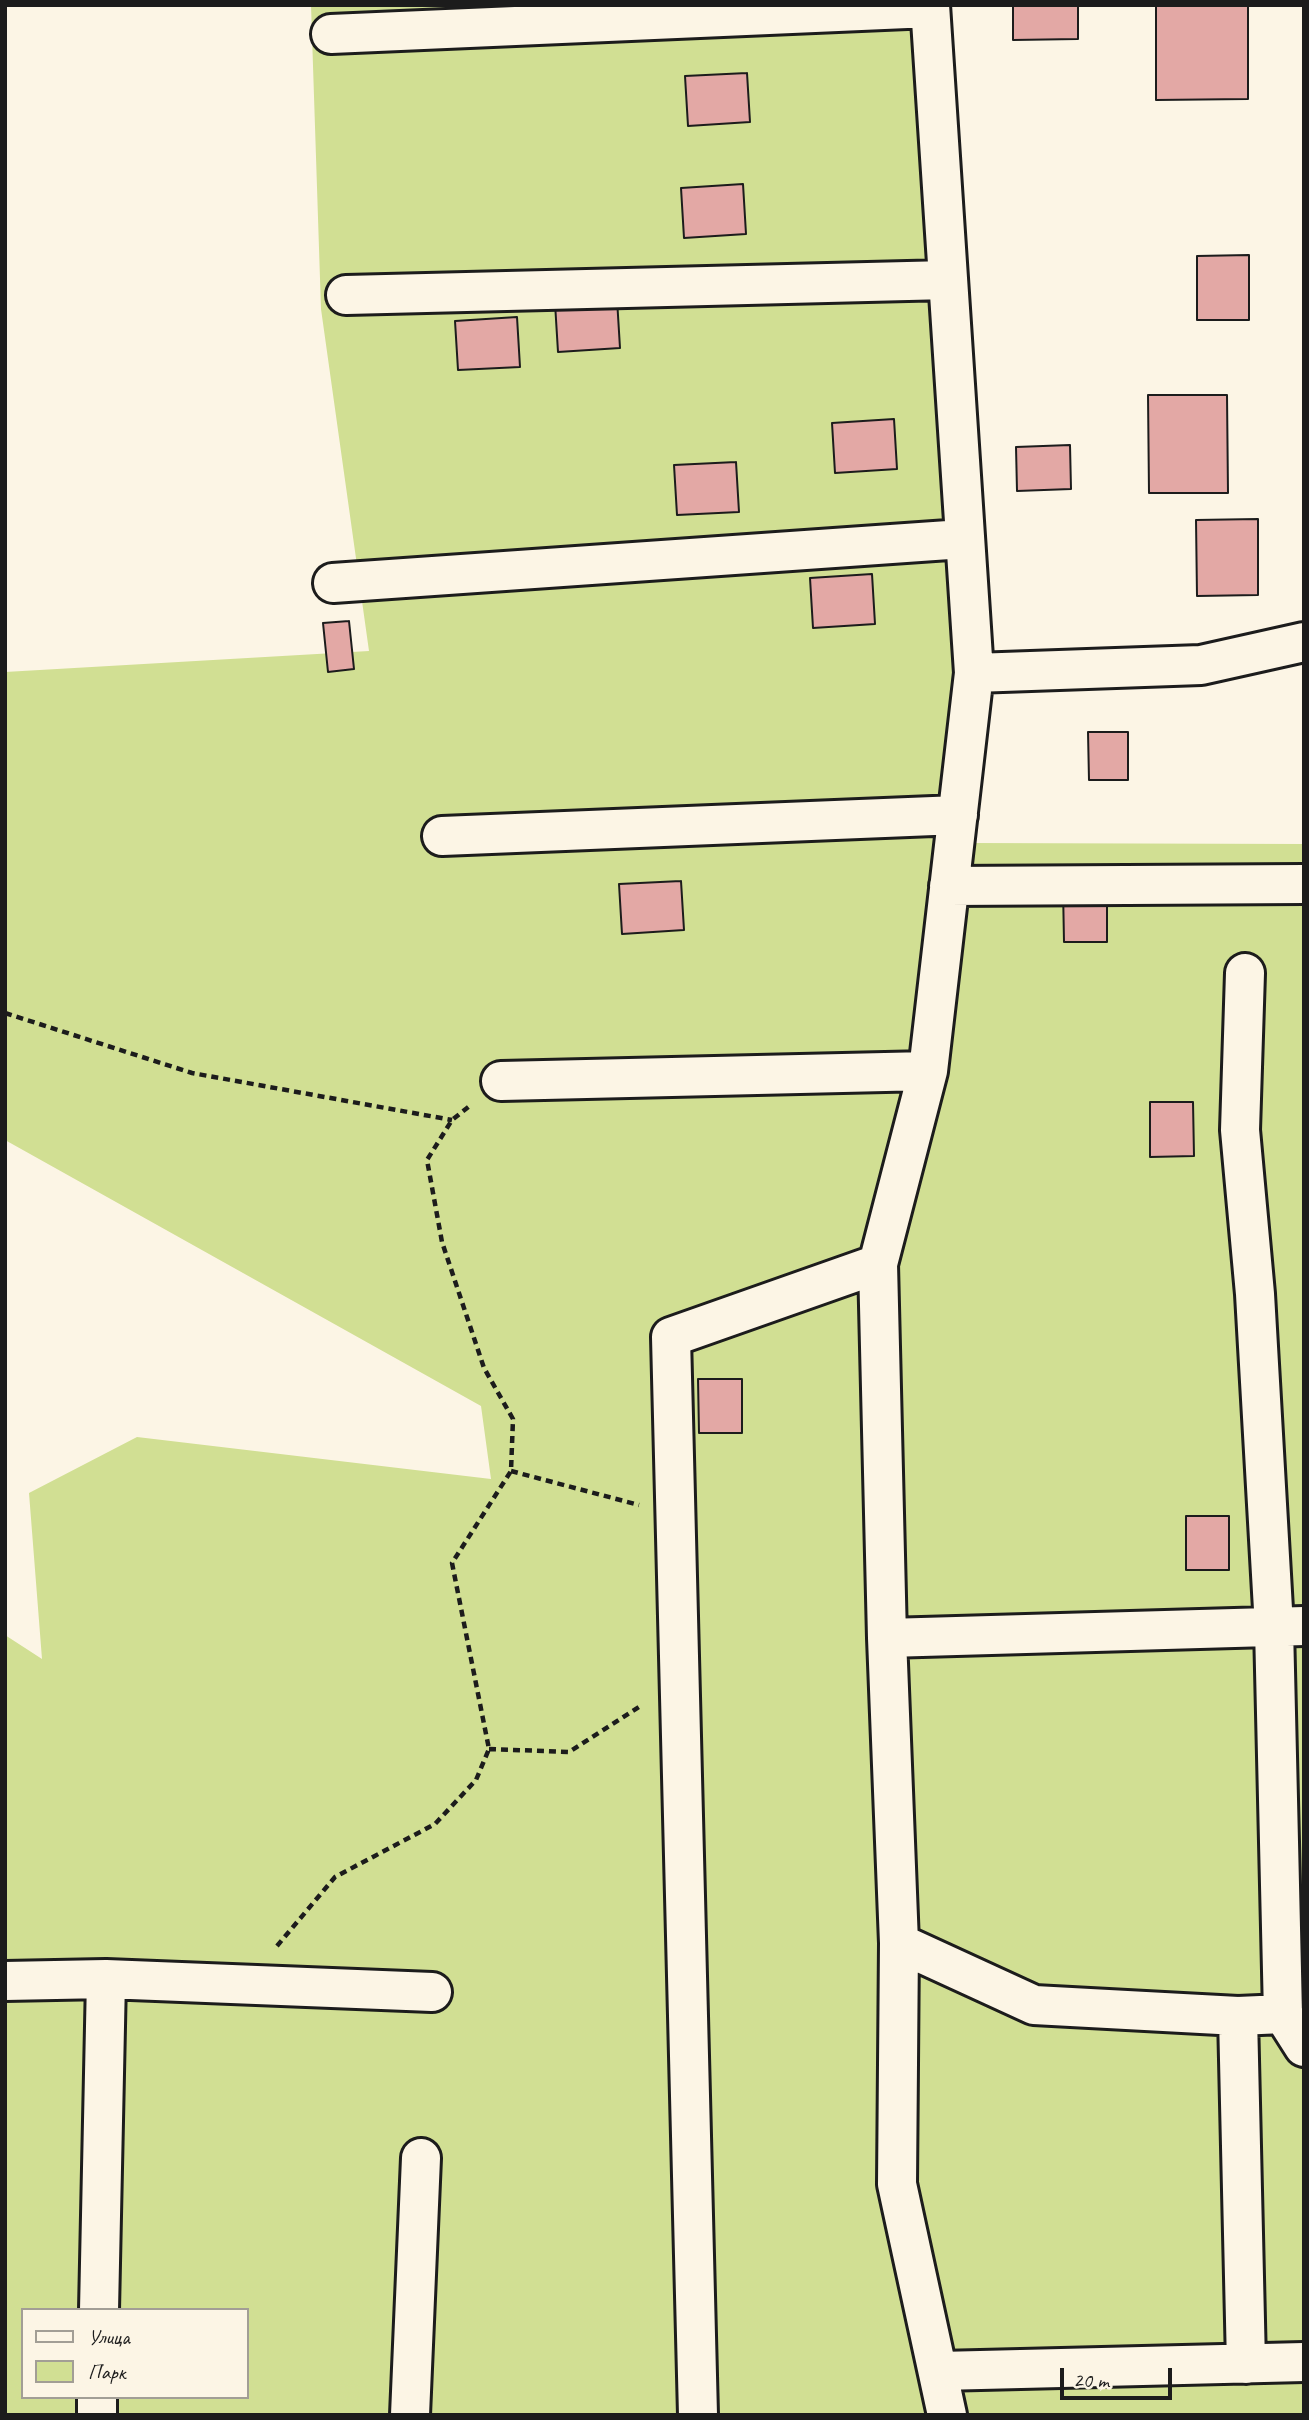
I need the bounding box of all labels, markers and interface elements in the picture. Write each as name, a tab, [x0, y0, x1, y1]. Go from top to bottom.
legend	[21, 2308, 248, 2399]
text: Улица	[88, 2324, 130, 2350]
scale bar	[1064, 2354, 1176, 2398]
text: Парк	[88, 2359, 125, 2385]
text: 20 m	[1073, 2367, 1109, 2393]

